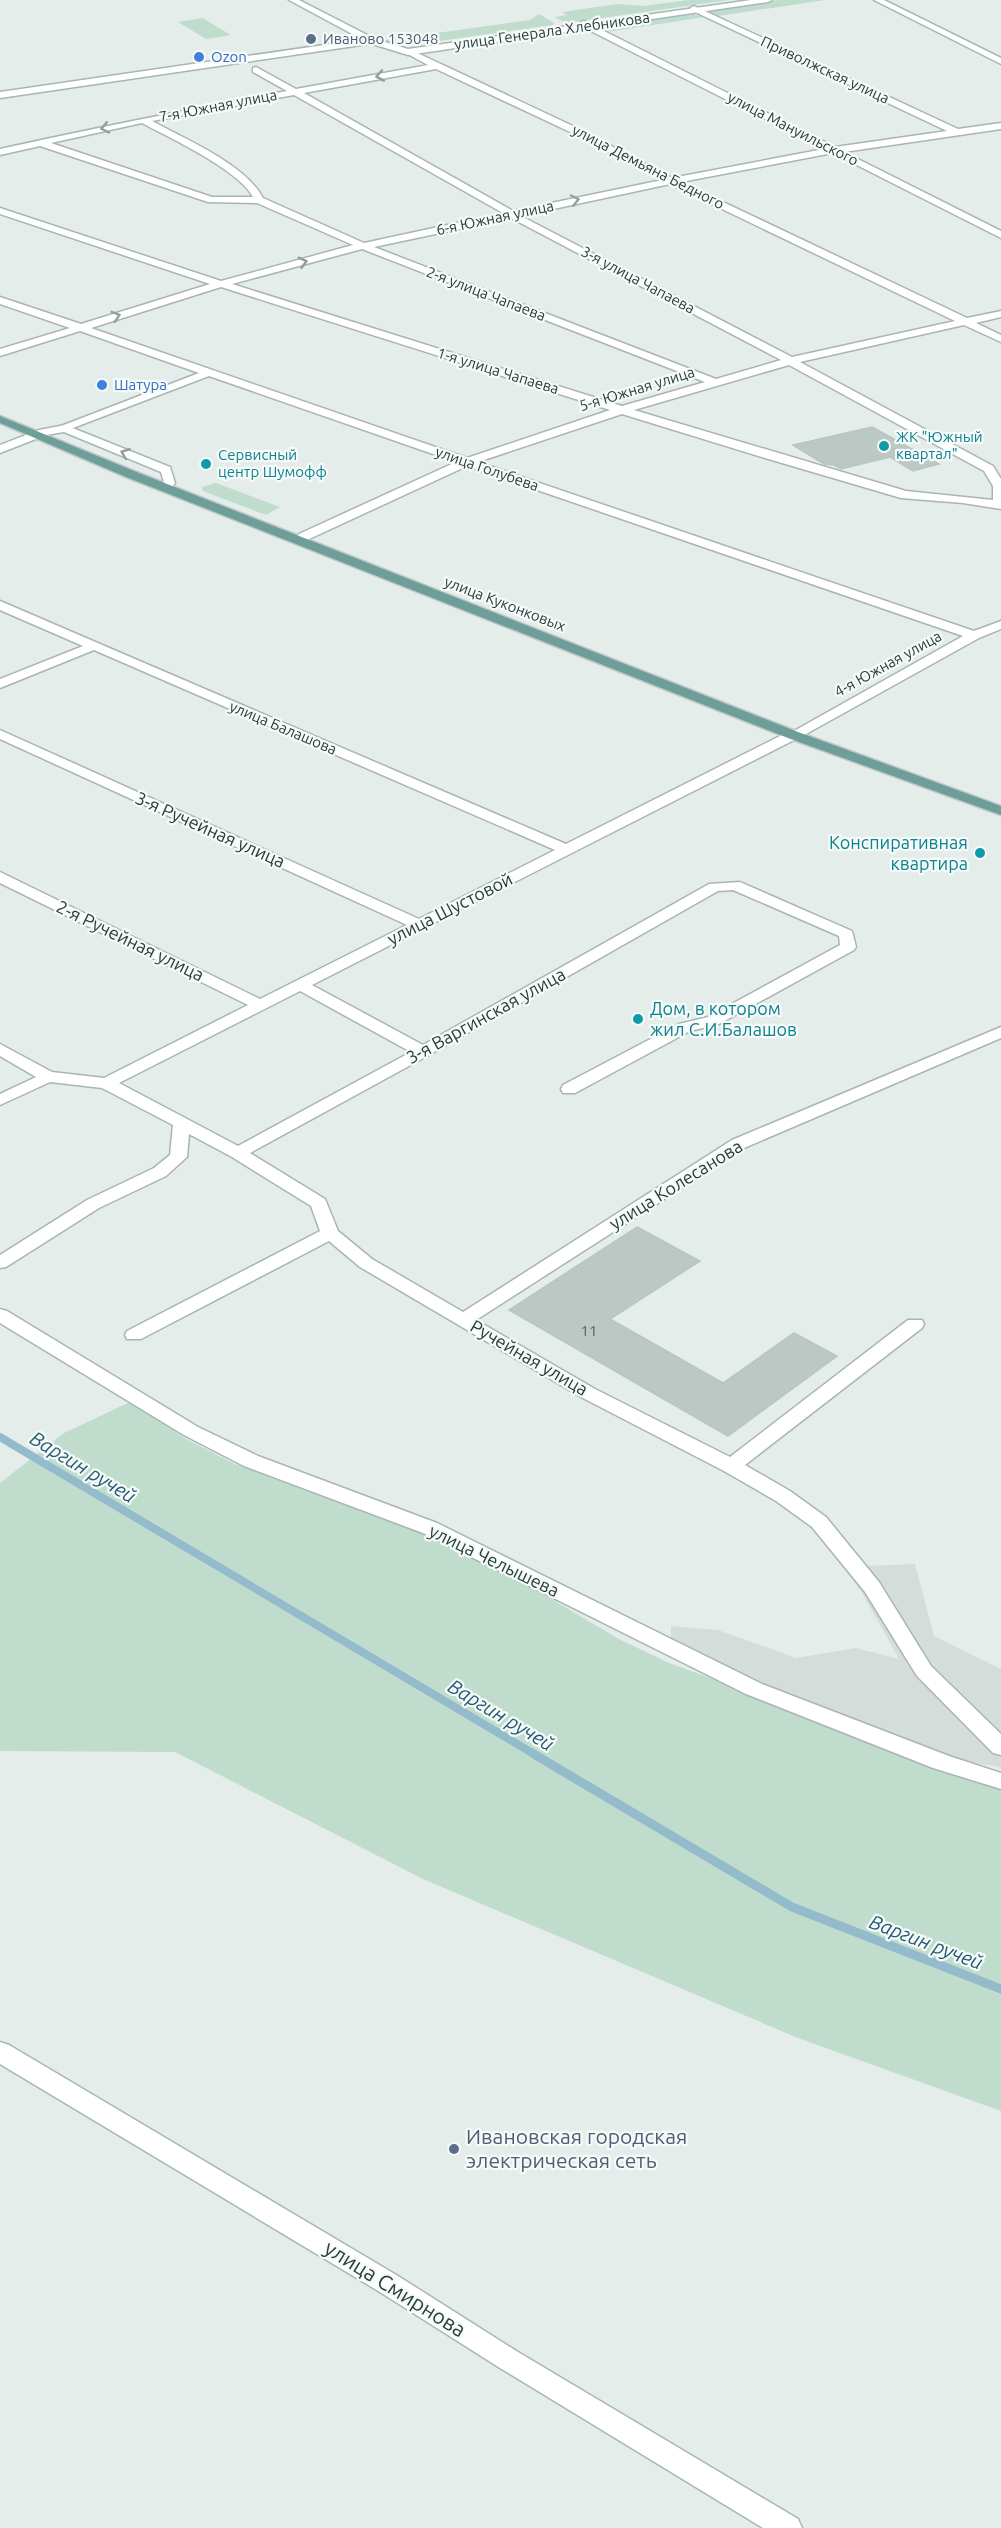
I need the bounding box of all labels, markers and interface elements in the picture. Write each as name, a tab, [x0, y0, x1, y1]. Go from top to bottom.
street label: улица Генерала Хлебникова	[453, 8, 651, 53]
place label: Иваново 153048	[323, 30, 439, 47]
marker: Иваново 153048	[304, 32, 318, 46]
street label: Приволжская улица	[758, 32, 892, 107]
place label: Ozon	[211, 48, 247, 65]
marker: Ozon	[192, 50, 206, 64]
one-way arrow	[375, 69, 385, 82]
street label: 7-я Южная улица	[158, 86, 278, 125]
street label: улица Мануильского	[725, 88, 862, 169]
one-way arrow	[101, 121, 111, 134]
street label: улица Демьяна Бедного	[569, 121, 727, 212]
one-way arrow	[570, 195, 580, 208]
street label: 6-я Южная улица	[435, 197, 555, 238]
street label: 3-я улица Чапаева	[578, 242, 698, 317]
one-way arrow	[298, 257, 308, 270]
street label: 2-я улица Чапаева	[424, 263, 548, 324]
one-way arrow	[110, 311, 121, 323]
street label: 1-я улица Чапаева	[435, 344, 561, 397]
street label: 5-я Южная улица	[577, 363, 697, 414]
place label: Шатура	[114, 376, 167, 393]
marker: Шатура	[95, 378, 109, 392]
place label: ЖК "Южный квартал"	[896, 428, 983, 462]
marker: ЖК "Южный квартал"	[877, 439, 891, 453]
street label: улица Голубева	[433, 443, 541, 494]
place label: Сервисный центр Шумофф	[218, 446, 327, 480]
one-way arrow	[120, 448, 131, 460]
marker: Сервисный центр Шумофф	[199, 457, 213, 471]
street label: улица Куконковых	[442, 573, 569, 635]
street label: 4-я Южная улица	[831, 627, 944, 700]
street label: улица Балашова	[227, 697, 339, 758]
street label: 3-я Ручейная улица	[132, 787, 288, 871]
place label: Конспиративная квартира	[829, 832, 968, 873]
marker: Конспиративная квартира	[973, 846, 987, 860]
street label: улица Шустовой	[384, 868, 515, 948]
street label: 2-я Ручейная улица	[53, 896, 207, 985]
street label: 3-я Варгинская улица	[402, 963, 569, 1067]
place label: Дом, в котором жил С.И.Балашов	[650, 998, 797, 1039]
marker: Дом, в котором жил С.И.Балашов	[631, 1012, 645, 1026]
street label: улица Колесанова	[605, 1135, 746, 1233]
street label: Ручейная улица	[467, 1315, 592, 1399]
house number: 11	[581, 1322, 597, 1339]
water label: Варгин ручей	[26, 1426, 141, 1507]
street label: улица Челышева	[426, 1520, 563, 1600]
water label: Варгин ручей	[444, 1674, 559, 1755]
water label: Варгин ручей	[866, 1909, 986, 1974]
place label: Ивановская городская электрическая сеть	[466, 2124, 687, 2172]
marker: Ивановская городская электрическая сеть	[447, 2142, 461, 2156]
street label: улица Смирнова	[320, 2235, 471, 2341]

